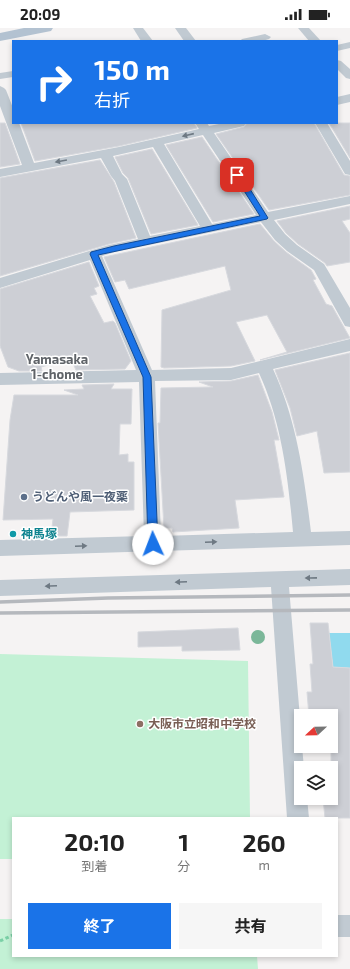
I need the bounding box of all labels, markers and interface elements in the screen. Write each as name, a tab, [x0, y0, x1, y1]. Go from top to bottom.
text: 20:09	[20, 5, 60, 23]
text: 150 m	[94, 52, 170, 86]
icon: right	[28, 56, 80, 108]
text: 右折	[94, 89, 130, 111]
one-way arrow	[182, 132, 194, 138]
one-way arrow	[55, 158, 67, 164]
pin	[220, 158, 254, 192]
icon: arrive	[226, 164, 248, 186]
district label: Yamasaka 1-chome	[26, 351, 88, 382]
place label: うどんや風一夜薬	[32, 489, 128, 503]
marker: うどんや風一夜薬	[19, 492, 29, 502]
position arrow	[132, 523, 174, 565]
place label: 神馬塚	[21, 526, 57, 540]
marker: 神馬塚	[8, 529, 18, 539]
one-way arrow	[205, 539, 218, 545]
one-way arrow	[75, 543, 88, 549]
one-way arrow	[304, 575, 317, 581]
one-way arrow	[174, 579, 187, 585]
one-way arrow	[45, 583, 57, 590]
north arrow	[294, 709, 338, 753]
map controls	[294, 709, 338, 805]
place label: 大阪市立昭和中学校	[148, 716, 256, 730]
marker: 大阪市立昭和中学校	[135, 719, 145, 729]
button: layers	[294, 761, 338, 805]
text: 20:10	[64, 827, 125, 856]
text: 1	[179, 827, 189, 856]
text: 260	[243, 828, 286, 857]
text: m	[258, 857, 270, 873]
text: 到着	[82, 858, 108, 874]
text: 分	[177, 858, 190, 874]
button: 終了	[28, 903, 171, 949]
button: 共有	[179, 903, 322, 949]

